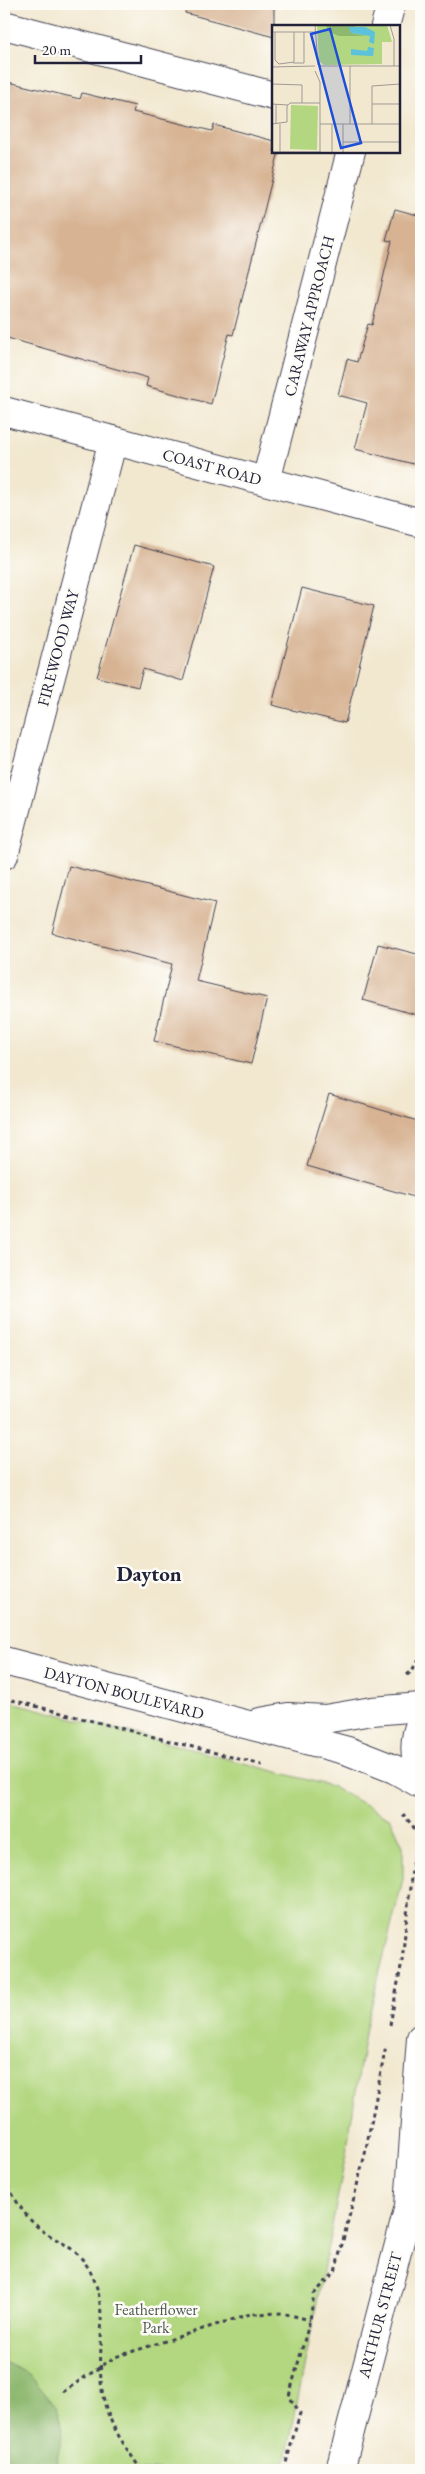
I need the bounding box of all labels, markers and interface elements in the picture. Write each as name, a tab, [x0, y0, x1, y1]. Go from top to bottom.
inset map	[272, 25, 400, 152]
scale bar	[35, 32, 141, 64]
text: 20 m	[42, 40, 71, 59]
street label: CARAWAY APPROACH	[279, 233, 339, 399]
street label: COAST ROAD	[160, 444, 264, 490]
street label: FIREWOOD WAY	[32, 587, 84, 708]
district label: Dayton	[116, 1560, 182, 1587]
street label: DAYTON BOULEVARD	[42, 1662, 206, 1724]
street label: ARTHUR STREET	[353, 2250, 407, 2381]
park label: Featherflower Park	[114, 2299, 198, 2338]

